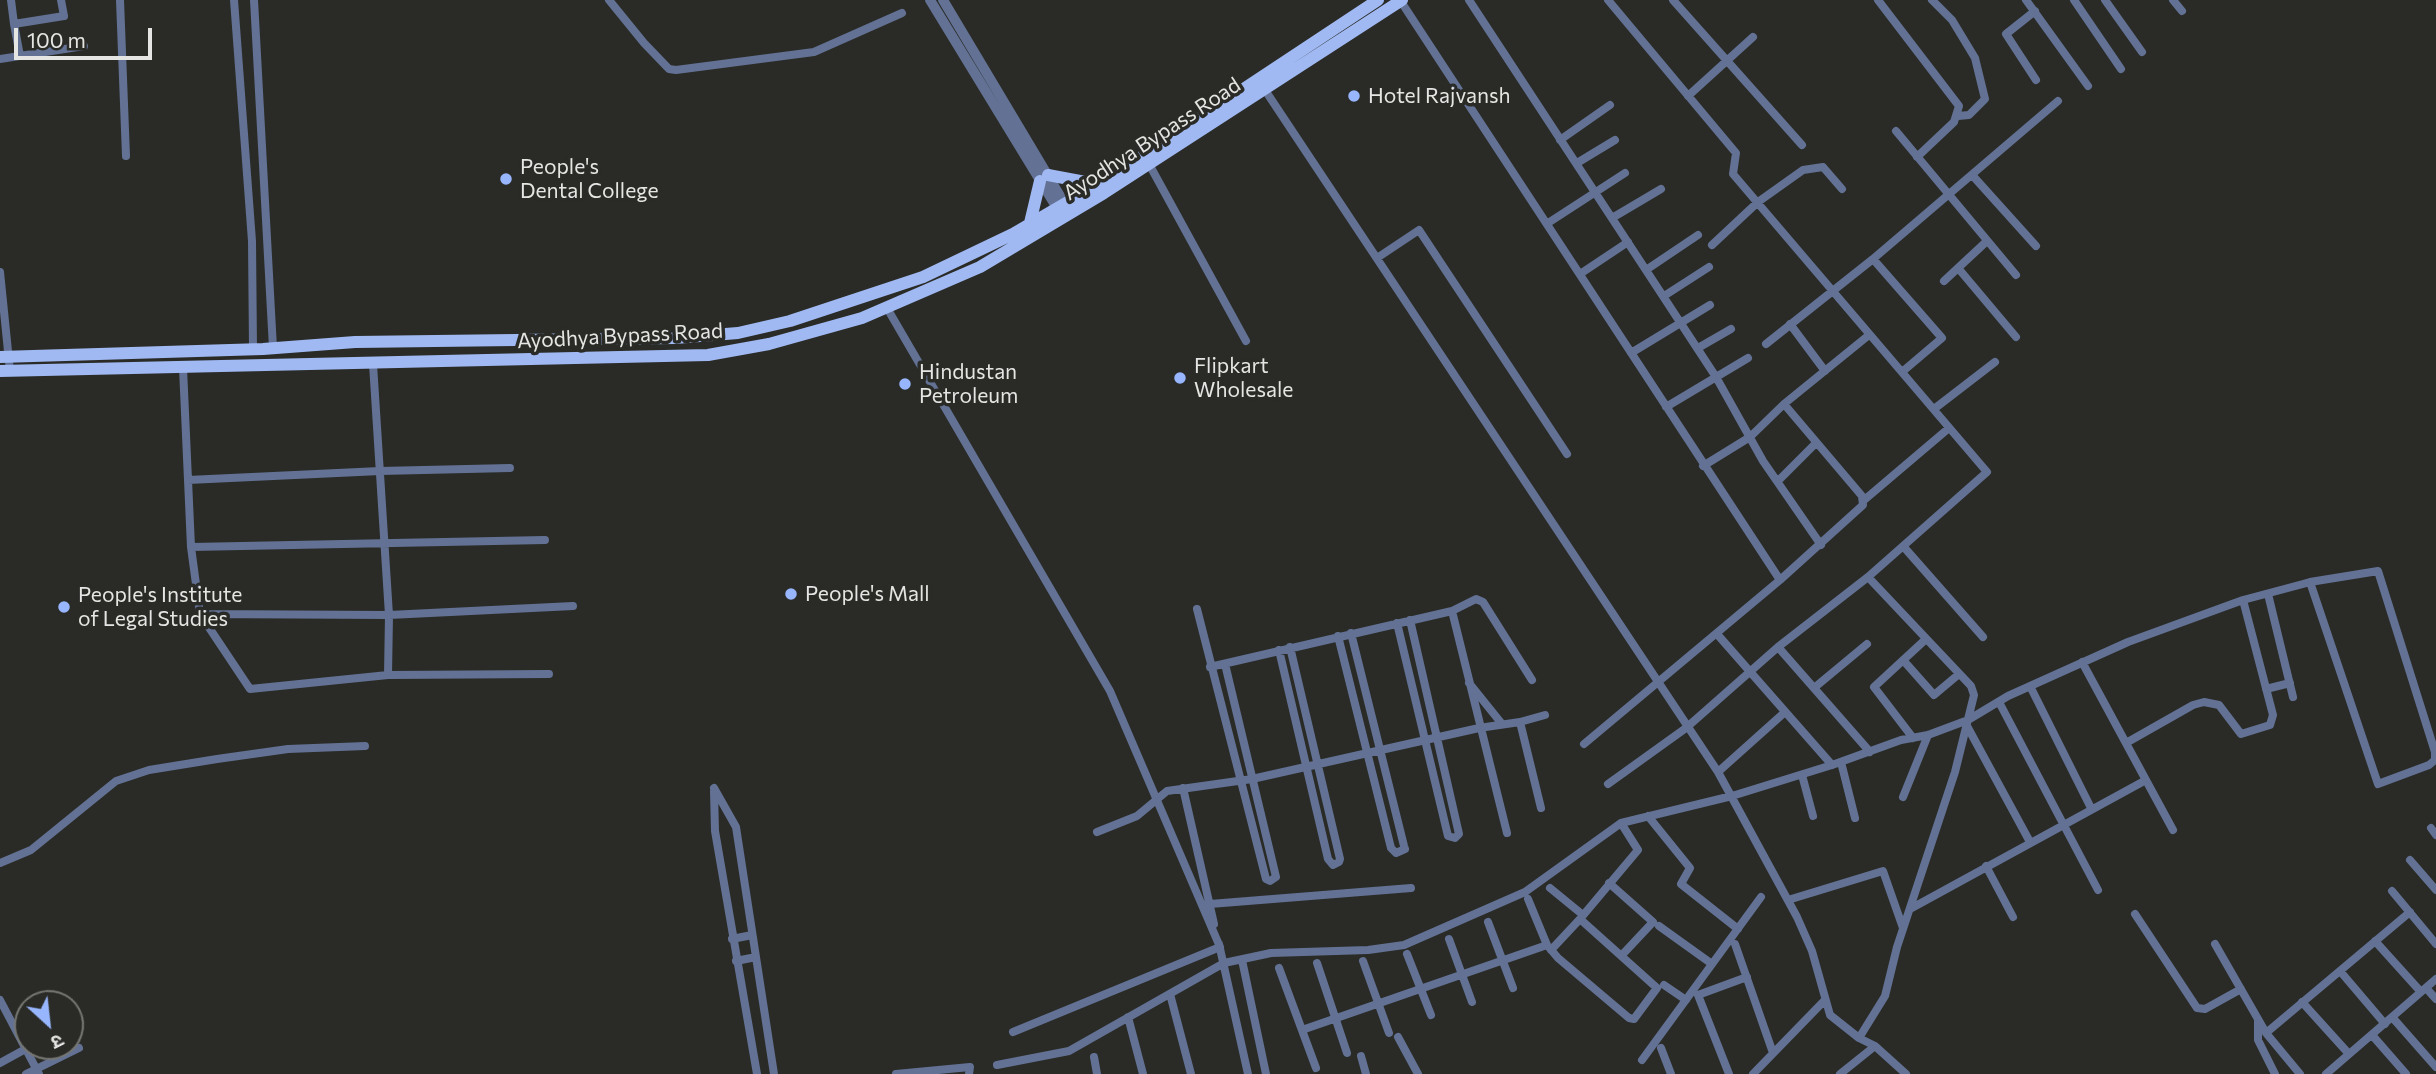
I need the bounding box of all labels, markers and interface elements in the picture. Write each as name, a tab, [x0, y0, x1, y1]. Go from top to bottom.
scale bar	[18, 14, 156, 58]
text: 100 m	[27, 27, 86, 52]
street label: Ayodhya Bypass Road	[1059, 72, 1245, 206]
place label: Hotel Rajvansh	[1368, 83, 1511, 109]
marker: Hotel Rajvansh	[1346, 88, 1362, 104]
place label: People's Dental College	[520, 154, 658, 204]
marker: People's Dental College	[498, 171, 514, 187]
street label: Ayodhya Bypass Road	[516, 318, 724, 354]
place label: Flipkart Wholesale	[1194, 353, 1293, 403]
place label: Hindustan Petroleum	[919, 359, 1018, 409]
marker: Flipkart Wholesale	[1172, 370, 1188, 386]
marker: Hindustan Petroleum	[897, 376, 913, 392]
place label: People's Mall	[805, 581, 930, 607]
place label: People's Institute of Legal Studies	[78, 582, 242, 632]
marker: People's Mall	[783, 586, 799, 602]
marker: People's Institute of Legal Studies	[56, 599, 72, 615]
north arrow	[14, 990, 84, 1060]
text: उ	[48, 1030, 68, 1055]

